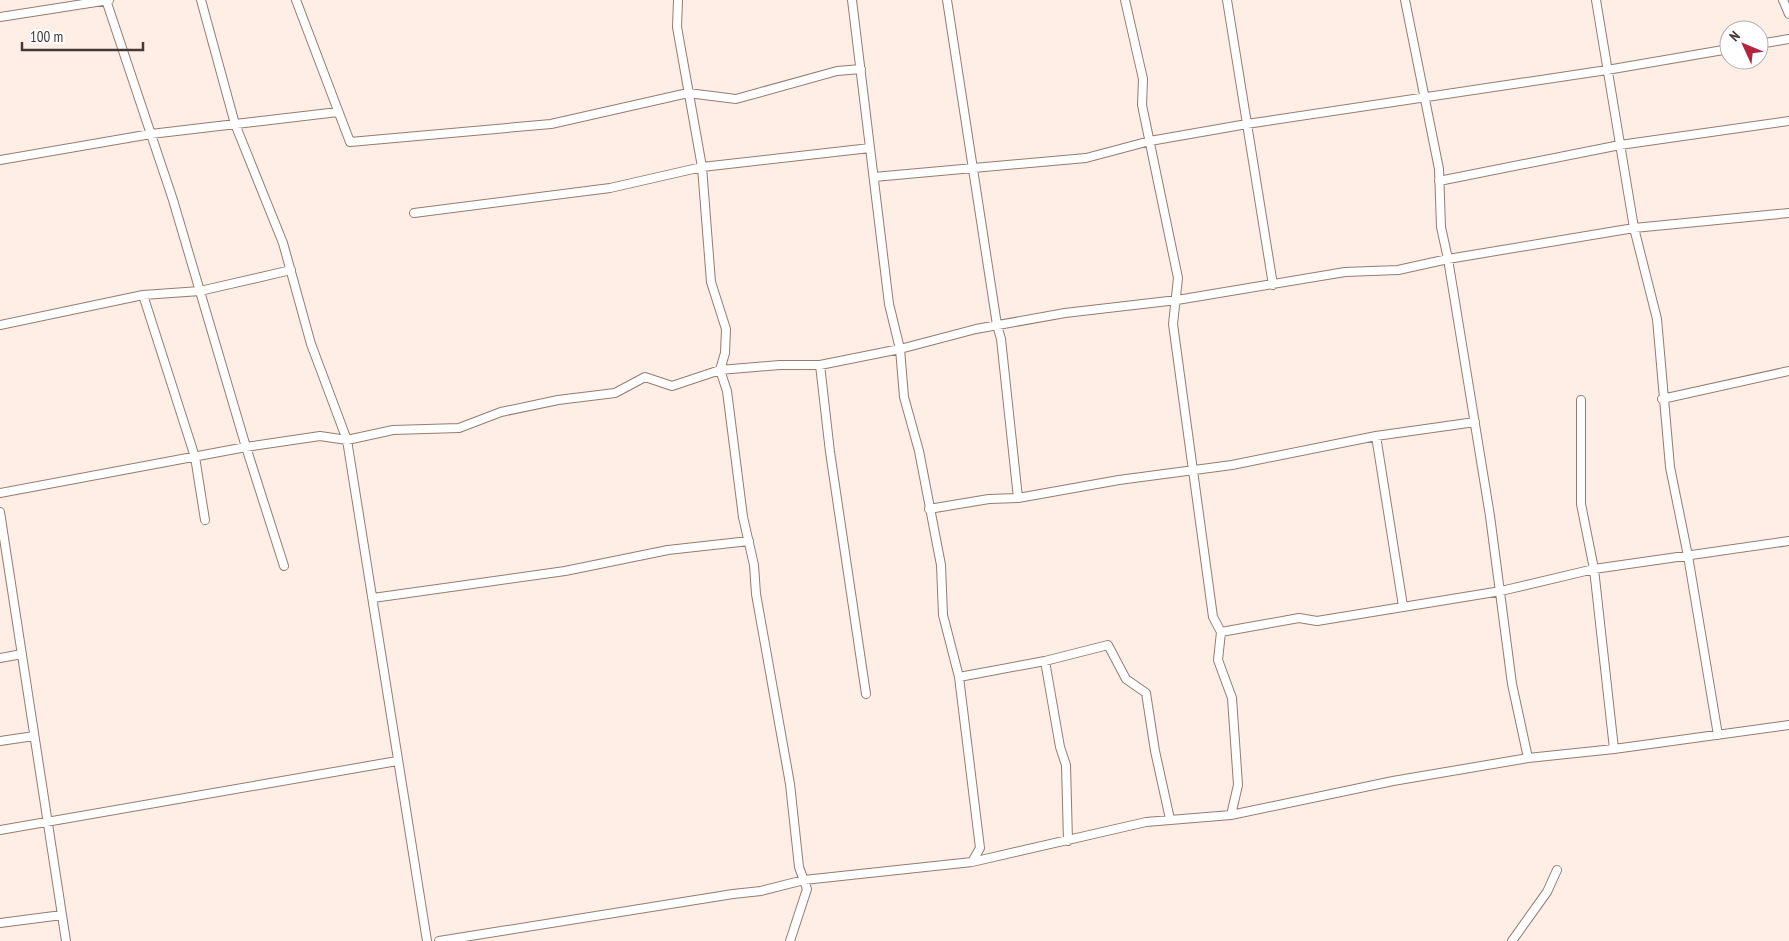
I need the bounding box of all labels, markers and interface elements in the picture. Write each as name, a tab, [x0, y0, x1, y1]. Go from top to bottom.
scale bar	[22, 20, 144, 52]
north arrow	[1719, 20, 1769, 70]
text: 100 m	[30, 27, 63, 46]
text: N	[1726, 27, 1744, 45]

